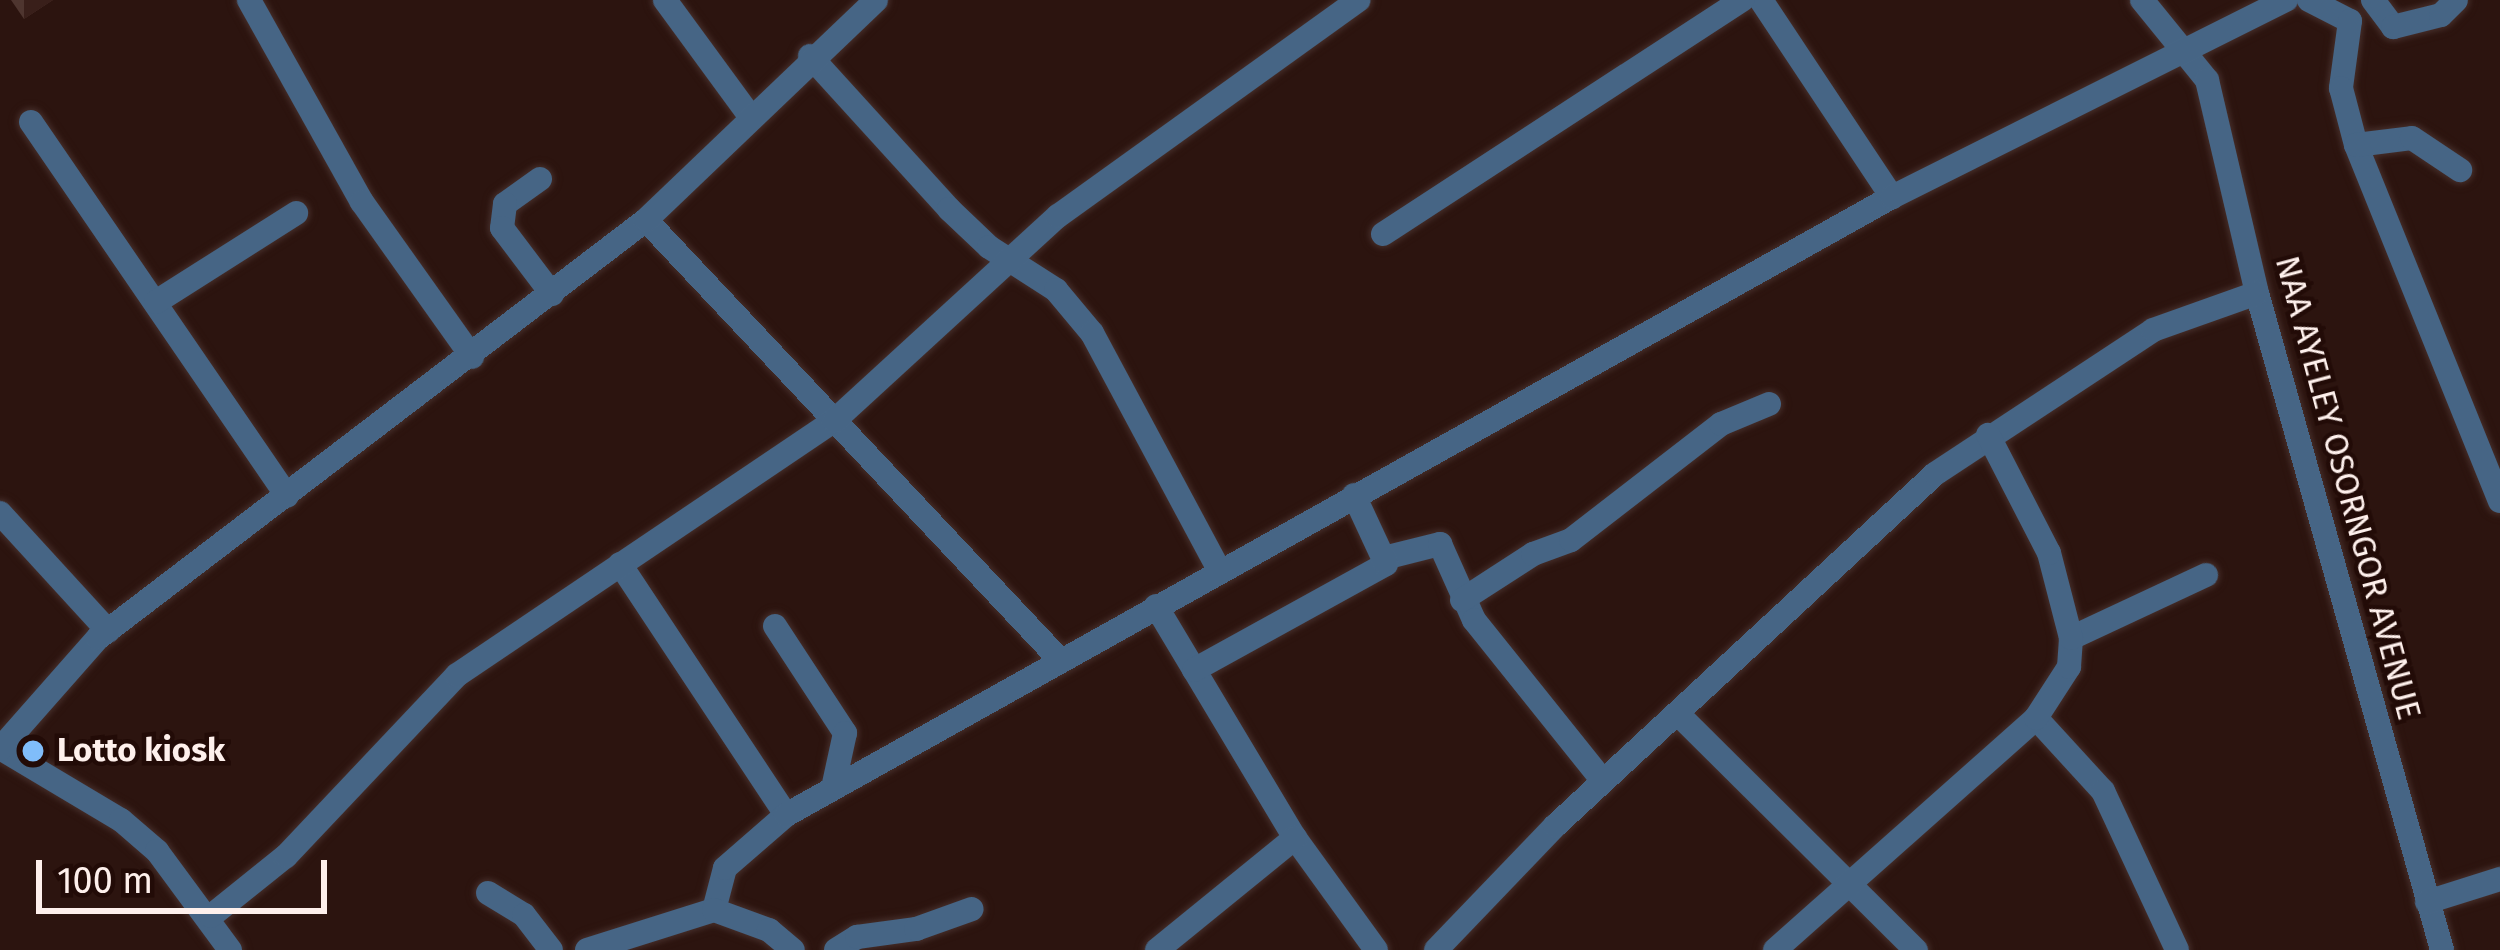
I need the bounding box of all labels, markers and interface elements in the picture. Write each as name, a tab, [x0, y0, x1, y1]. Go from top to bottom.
street label: NAA AYELEY OSORNGOR AVENUE	[2266, 252, 2428, 724]
place label: Lotto kiosk	[57, 731, 225, 771]
marker: Lotto kiosk	[20, 738, 46, 764]
scale bar	[42, 836, 333, 910]
text: 100 m	[57, 859, 153, 903]

